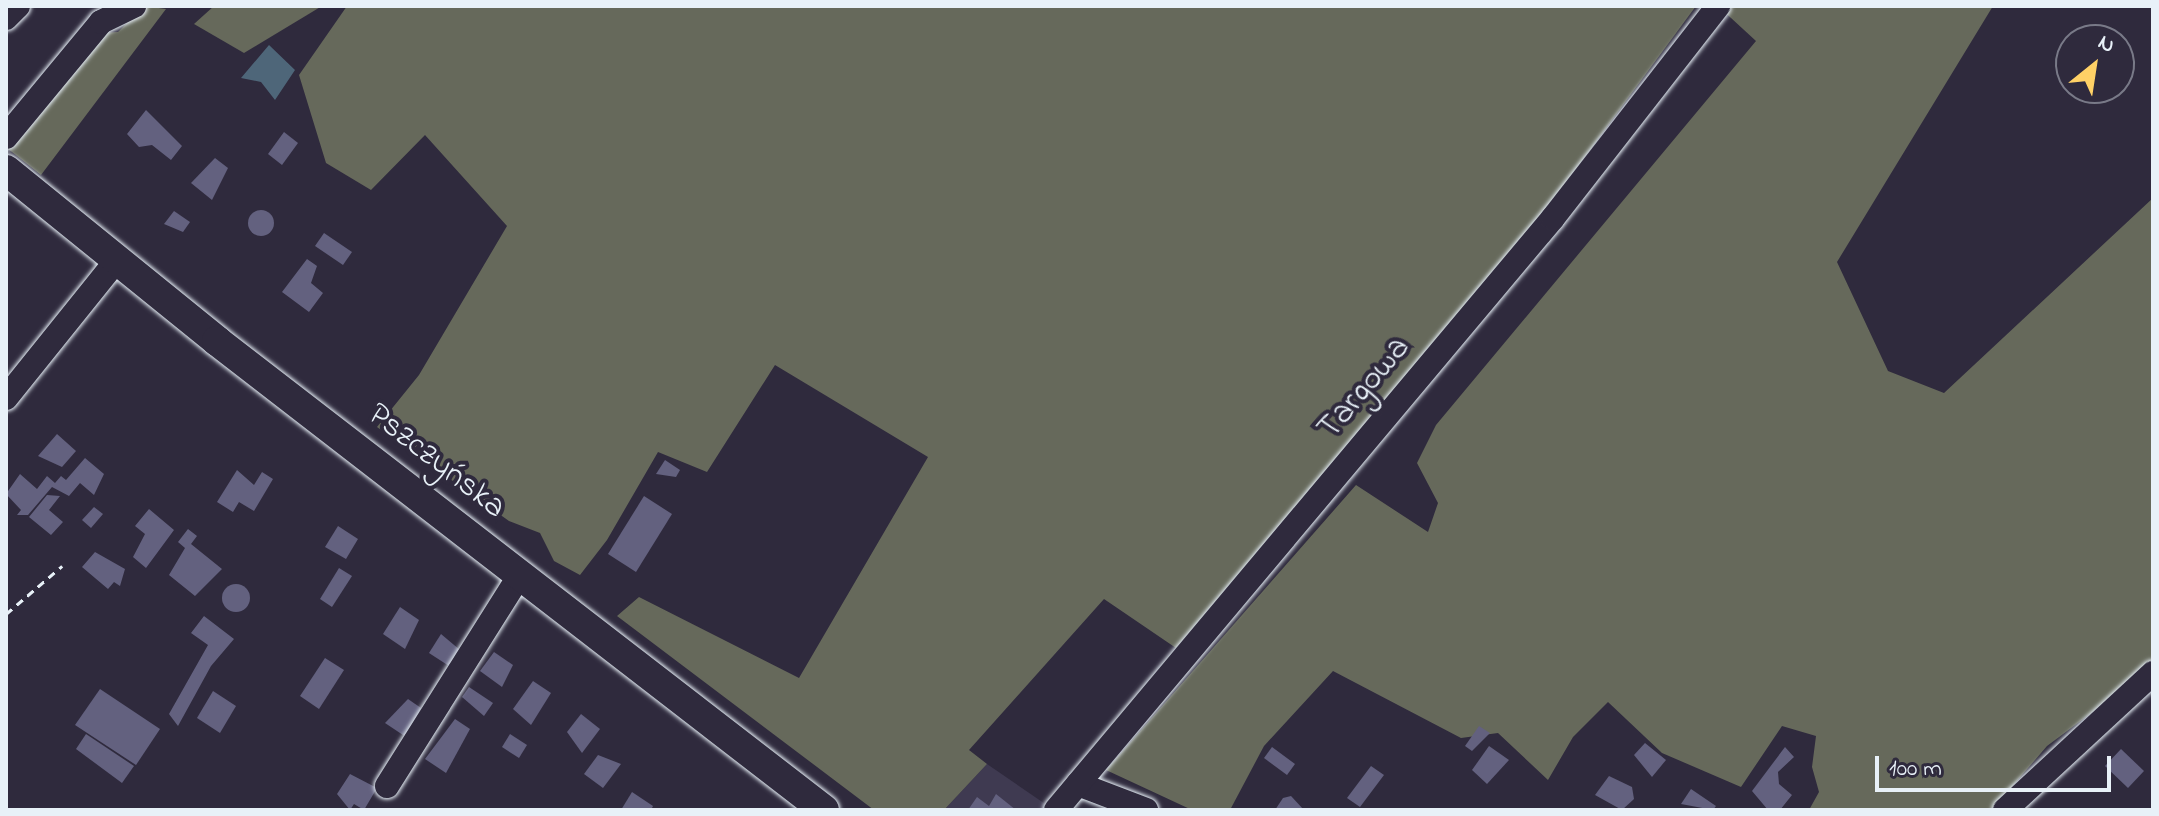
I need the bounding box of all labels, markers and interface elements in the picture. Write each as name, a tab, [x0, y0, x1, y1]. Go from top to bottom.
north arrow	[2055, 24, 2135, 104]
text: N	[2092, 27, 2120, 63]
street label: Targowa	[1310, 329, 1420, 449]
street label: Pszczyńska	[359, 395, 513, 529]
scale bar	[1879, 740, 2115, 790]
text: 100 m	[1889, 752, 1942, 787]

